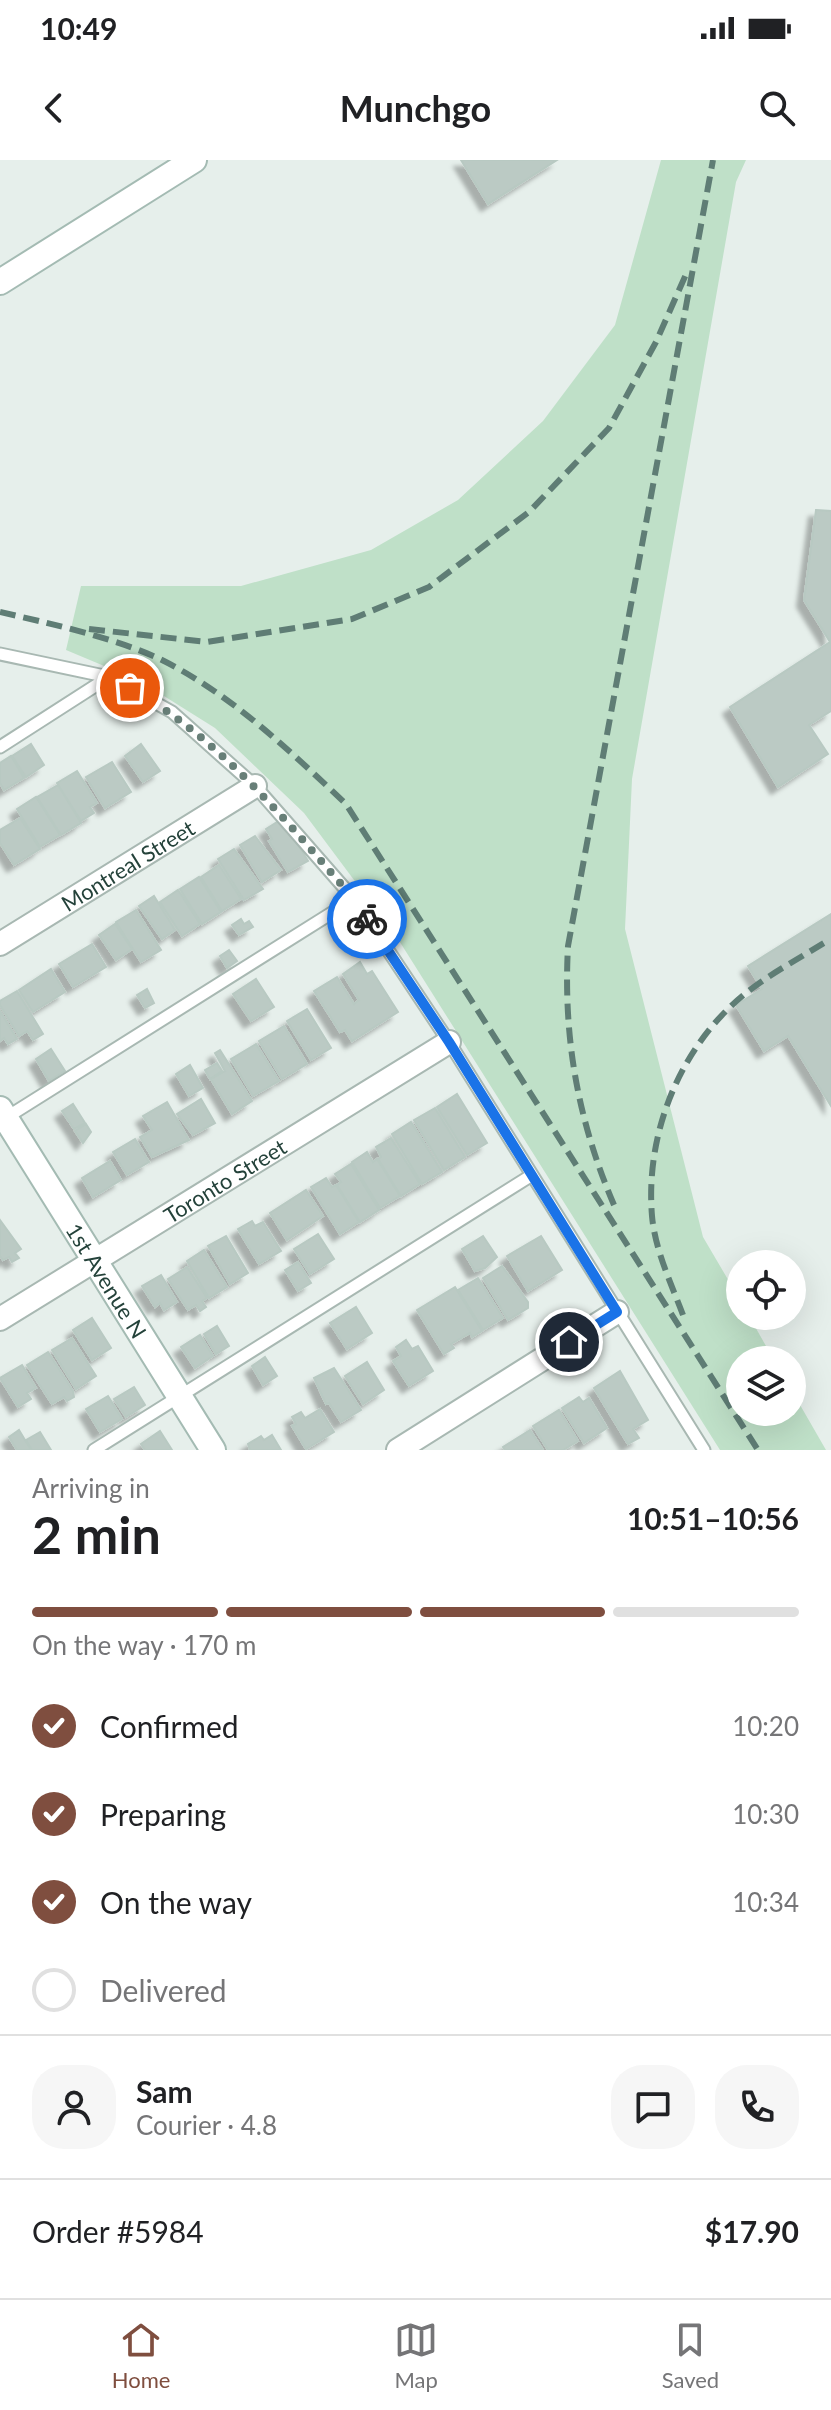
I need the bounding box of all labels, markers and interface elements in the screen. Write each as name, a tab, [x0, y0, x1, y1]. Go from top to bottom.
text: 10:49	[40, 10, 117, 46]
icon: back	[32, 86, 76, 130]
text: Munchgo	[340, 86, 491, 130]
icon: search	[755, 86, 799, 130]
pin	[96, 654, 164, 722]
icon: bag	[108, 666, 152, 710]
street label: Montreal Street	[56, 814, 199, 916]
courier	[327, 879, 407, 959]
icon: bike	[345, 897, 389, 941]
street label: Toronto Street	[158, 1132, 291, 1228]
street label: 1st Avenue N	[61, 1218, 153, 1343]
map controls	[726, 1250, 806, 1426]
button: locate	[726, 1250, 806, 1330]
pin	[535, 1308, 603, 1376]
icon: home	[547, 1320, 591, 1364]
button: layers	[726, 1346, 806, 1426]
text: Arriving in	[32, 1472, 150, 1504]
text: 10:51–10:56	[627, 1500, 799, 1536]
text: 2 min	[32, 1503, 161, 1565]
text: On the way · 170 m	[32, 1629, 256, 1661]
icon: check	[32, 1704, 76, 1748]
text: Confirmed	[100, 1708, 239, 1744]
text: 10:20	[732, 1710, 799, 1742]
icon: check	[32, 1792, 76, 1836]
text: Preparing	[100, 1796, 226, 1832]
text: 10:30	[732, 1798, 799, 1830]
icon: check	[32, 1880, 76, 1924]
text: On the way	[100, 1884, 252, 1920]
text: 10:34	[732, 1886, 799, 1918]
text: Delivered	[100, 1972, 227, 2008]
button: person	[32, 2065, 116, 2149]
button: chat	[611, 2065, 695, 2149]
button: phone	[715, 2065, 799, 2149]
text: Sam	[136, 2073, 193, 2109]
text: Courier · 4.8	[136, 2109, 277, 2141]
text: Order #5984	[32, 2213, 204, 2249]
text: $17.90	[705, 2213, 799, 2249]
tab: Home	[112, 2318, 170, 2393]
tab: Map	[394, 2318, 438, 2393]
tab: Saved	[662, 2318, 719, 2393]

